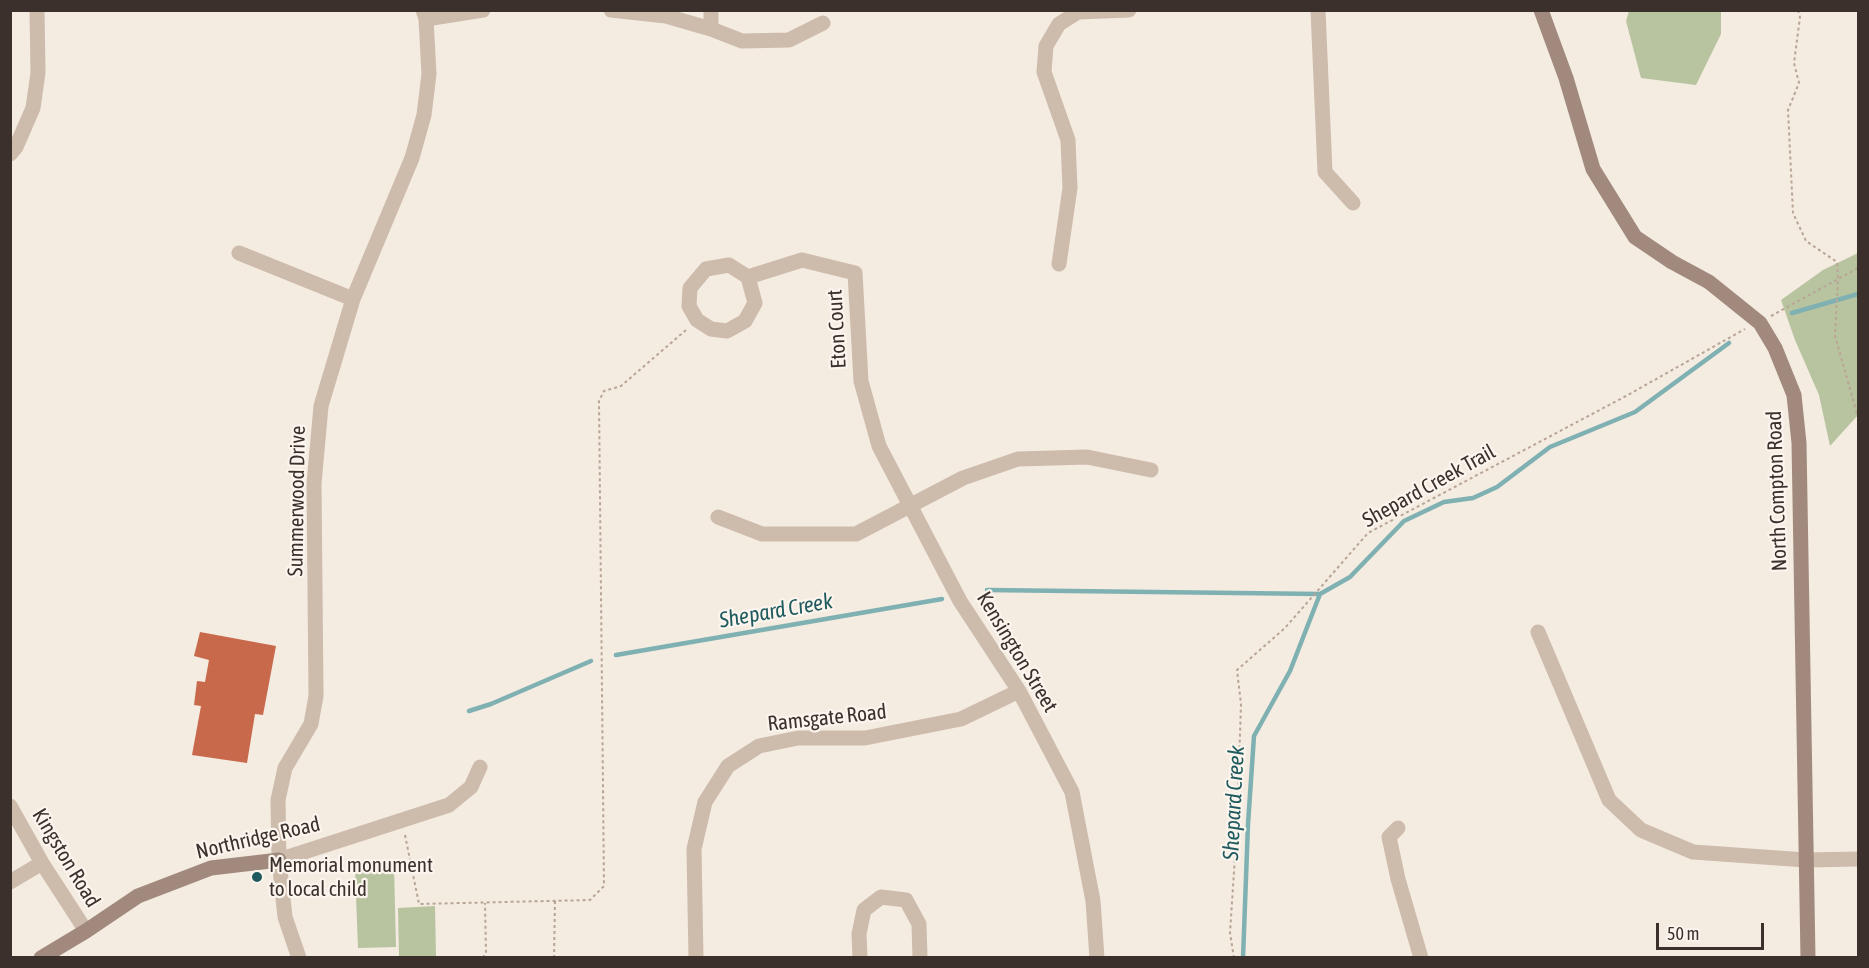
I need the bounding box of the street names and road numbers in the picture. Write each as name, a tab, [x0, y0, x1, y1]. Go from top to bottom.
street label: Eton Court	[822, 289, 852, 369]
street label: North Compton Road	[1762, 410, 1792, 572]
street label: Summerwood Drive	[283, 425, 311, 577]
street label: Shepard Creek Trail	[1358, 439, 1500, 533]
street label: Kensington Street	[971, 587, 1063, 717]
street label: Ramsgate Road	[766, 699, 888, 737]
street label: Kingston Road	[27, 804, 105, 912]
street label: Northridge Road	[194, 811, 322, 865]

